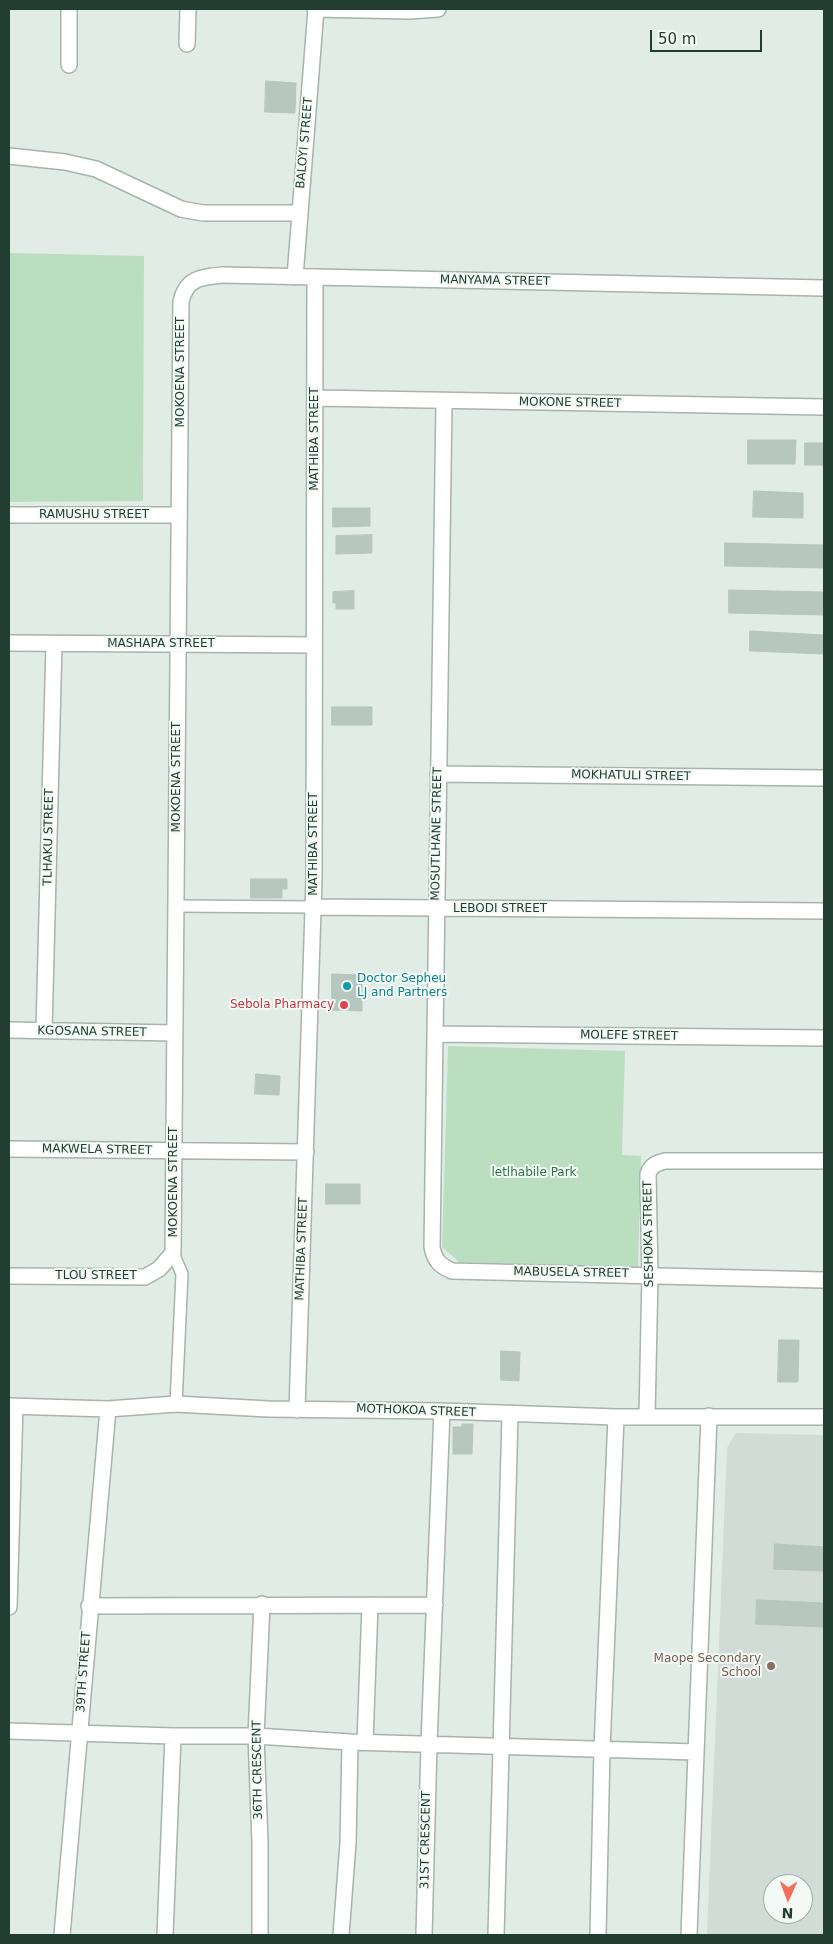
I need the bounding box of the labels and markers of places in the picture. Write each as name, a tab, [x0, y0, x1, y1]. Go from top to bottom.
place label: Doctor Sepheu LJ and Partners	[357, 972, 447, 1000]
marker: Doctor Sepheu LJ and Partners	[341, 980, 353, 992]
place label: Sebola Pharmacy	[230, 998, 334, 1012]
marker: Sebola Pharmacy	[338, 999, 350, 1011]
place label: Maope Secondary School	[654, 1652, 761, 1680]
marker: Maope Secondary School	[765, 1660, 777, 1672]

